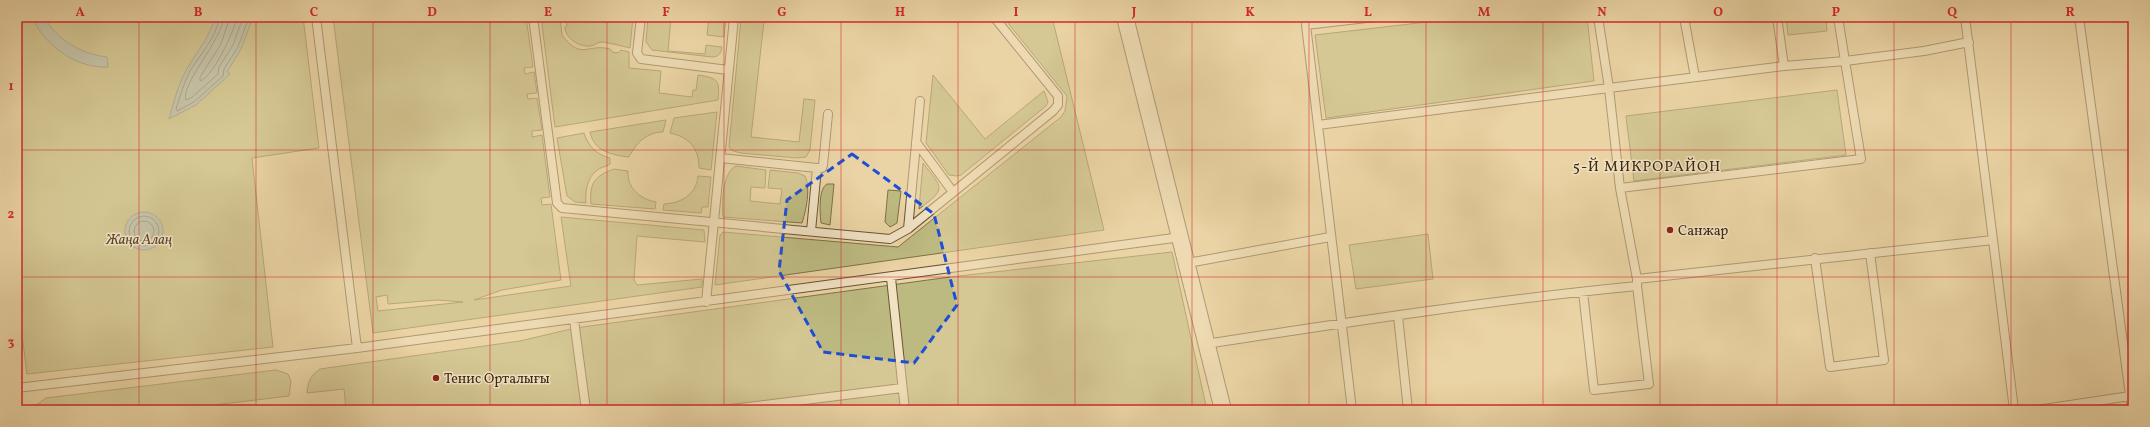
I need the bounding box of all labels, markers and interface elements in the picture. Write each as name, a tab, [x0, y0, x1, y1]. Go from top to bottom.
text: A	[75, 4, 85, 22]
text: B	[194, 4, 203, 22]
text: C	[310, 4, 318, 22]
text: D	[427, 4, 437, 22]
text: E	[544, 4, 552, 22]
text: F	[662, 4, 670, 22]
text: G	[777, 4, 787, 22]
text: H	[895, 4, 905, 22]
text: I	[1014, 4, 1019, 22]
text: J	[1131, 4, 1137, 22]
text: K	[1245, 4, 1255, 22]
text: L	[1364, 4, 1372, 22]
text: M	[1478, 4, 1491, 22]
text: N	[1597, 4, 1607, 22]
text: O	[1713, 4, 1723, 22]
text: P	[1832, 4, 1840, 22]
text: Q	[1947, 4, 1958, 22]
text: R	[2065, 4, 2075, 22]
text: 1	[8, 78, 14, 96]
district label: 5-Й МИКРОРАЙОН	[1573, 157, 1721, 178]
text: 2	[8, 206, 15, 224]
place label: Санжар	[1678, 222, 1728, 241]
marker: Санжар	[1665, 225, 1675, 235]
park label: Жаңа Алаң	[105, 231, 172, 250]
text: 3	[8, 334, 15, 352]
place label: Тенис Орталығы	[444, 370, 550, 389]
marker: Тенис Орталығы	[431, 373, 441, 383]

